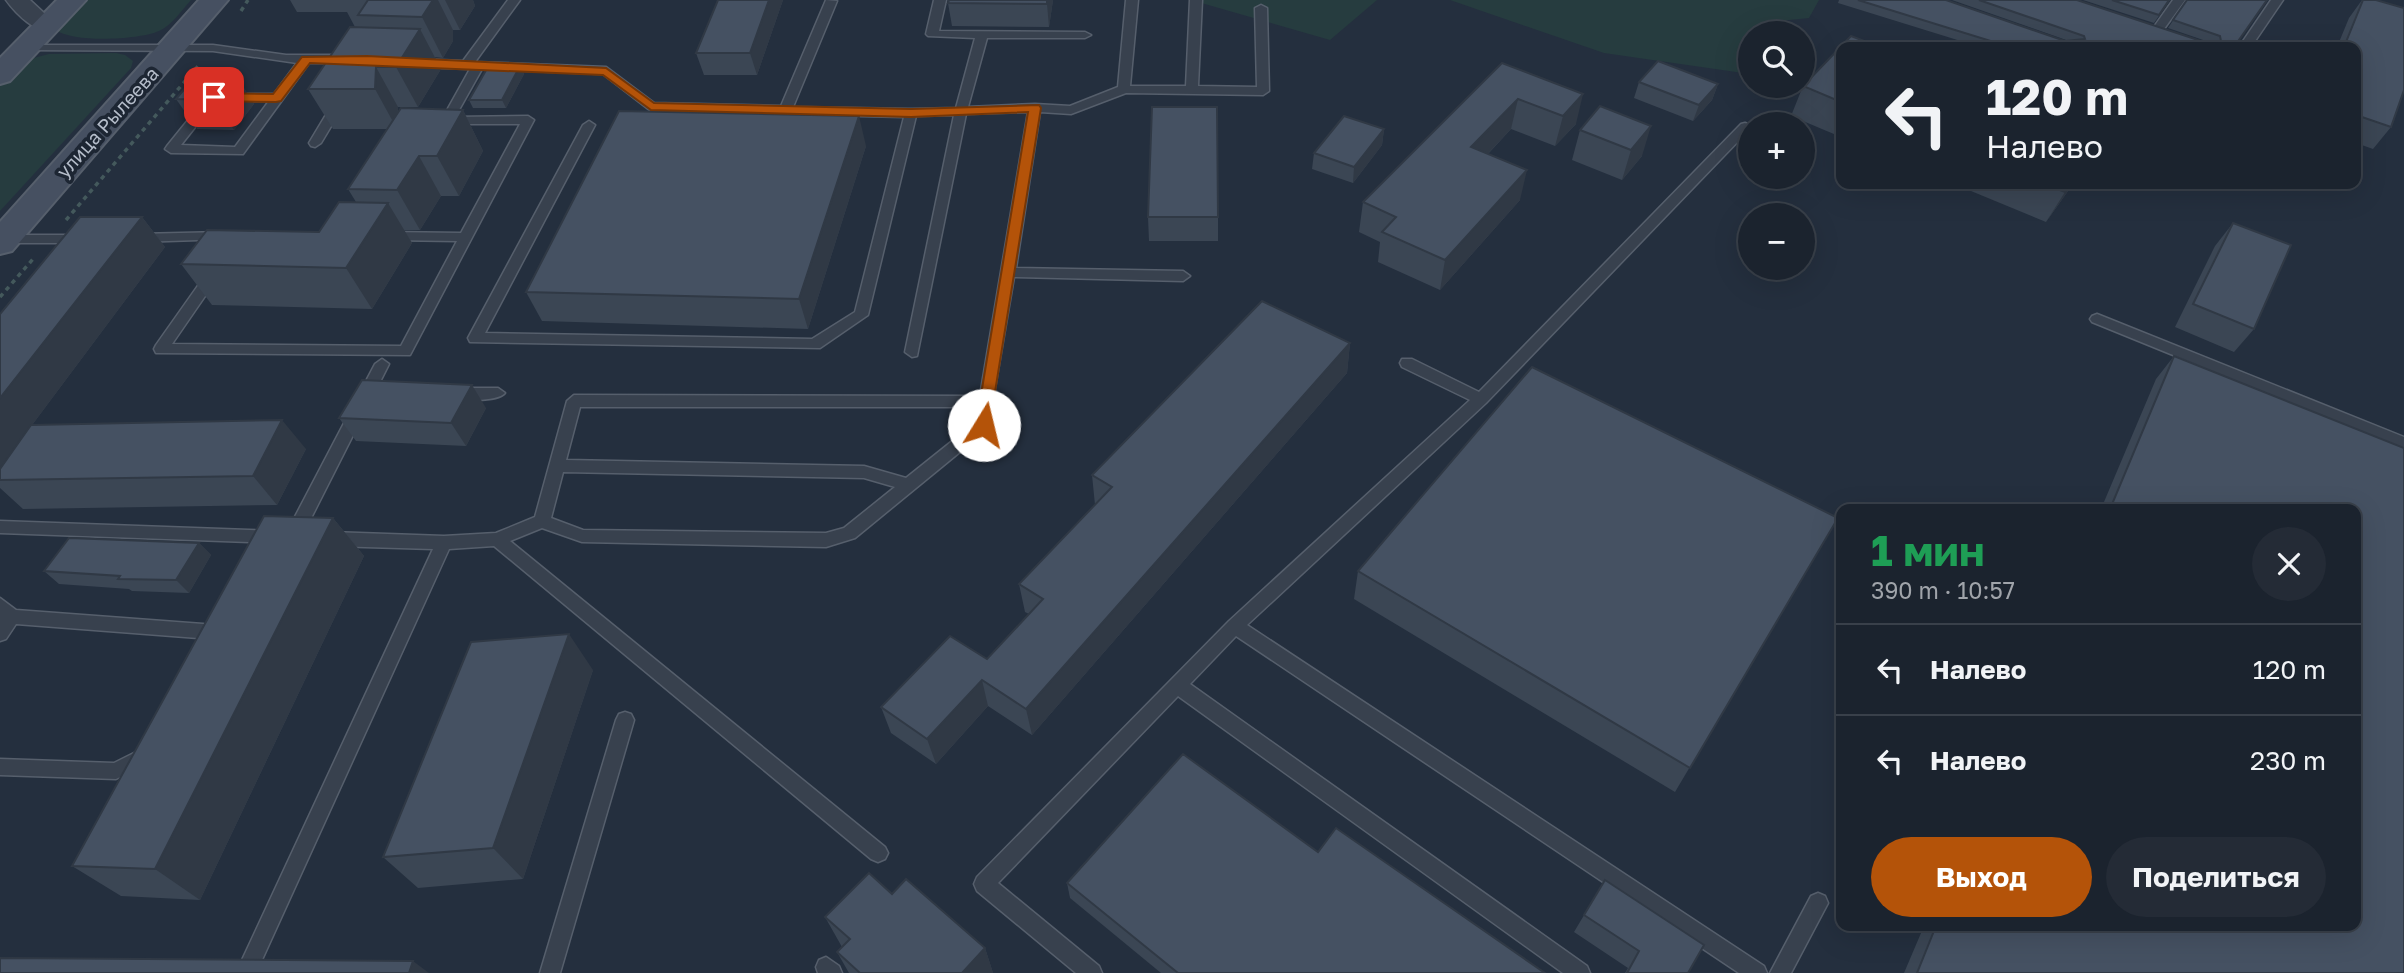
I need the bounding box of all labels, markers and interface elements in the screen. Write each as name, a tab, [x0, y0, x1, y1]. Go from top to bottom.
map controls	[1738, 21, 1815, 280]
button: search	[1738, 21, 1815, 98]
street label: улица Рылеева	[51, 62, 163, 182]
pin	[184, 67, 244, 127]
text: 120 m	[1986, 67, 2128, 126]
icon: left	[1871, 70, 1962, 161]
icon: arrive	[195, 78, 233, 116]
button: +	[1738, 112, 1815, 189]
text: Налево	[1986, 127, 2103, 165]
button: −	[1738, 203, 1815, 280]
position arrow	[947, 388, 1021, 462]
text: 1 мин	[1871, 525, 1985, 575]
button: close	[2252, 527, 2326, 601]
text: 390 m · 10:57	[1871, 576, 2015, 604]
icon: left	[1871, 651, 1909, 689]
text: Налево	[1930, 654, 2026, 685]
text: 120 m	[2253, 654, 2326, 685]
icon: left	[1871, 742, 1909, 780]
text: Налево	[1930, 745, 2026, 776]
text: 230 m	[2250, 745, 2326, 776]
button: Выход	[1871, 837, 2092, 917]
button: Поделиться	[2106, 837, 2326, 917]

